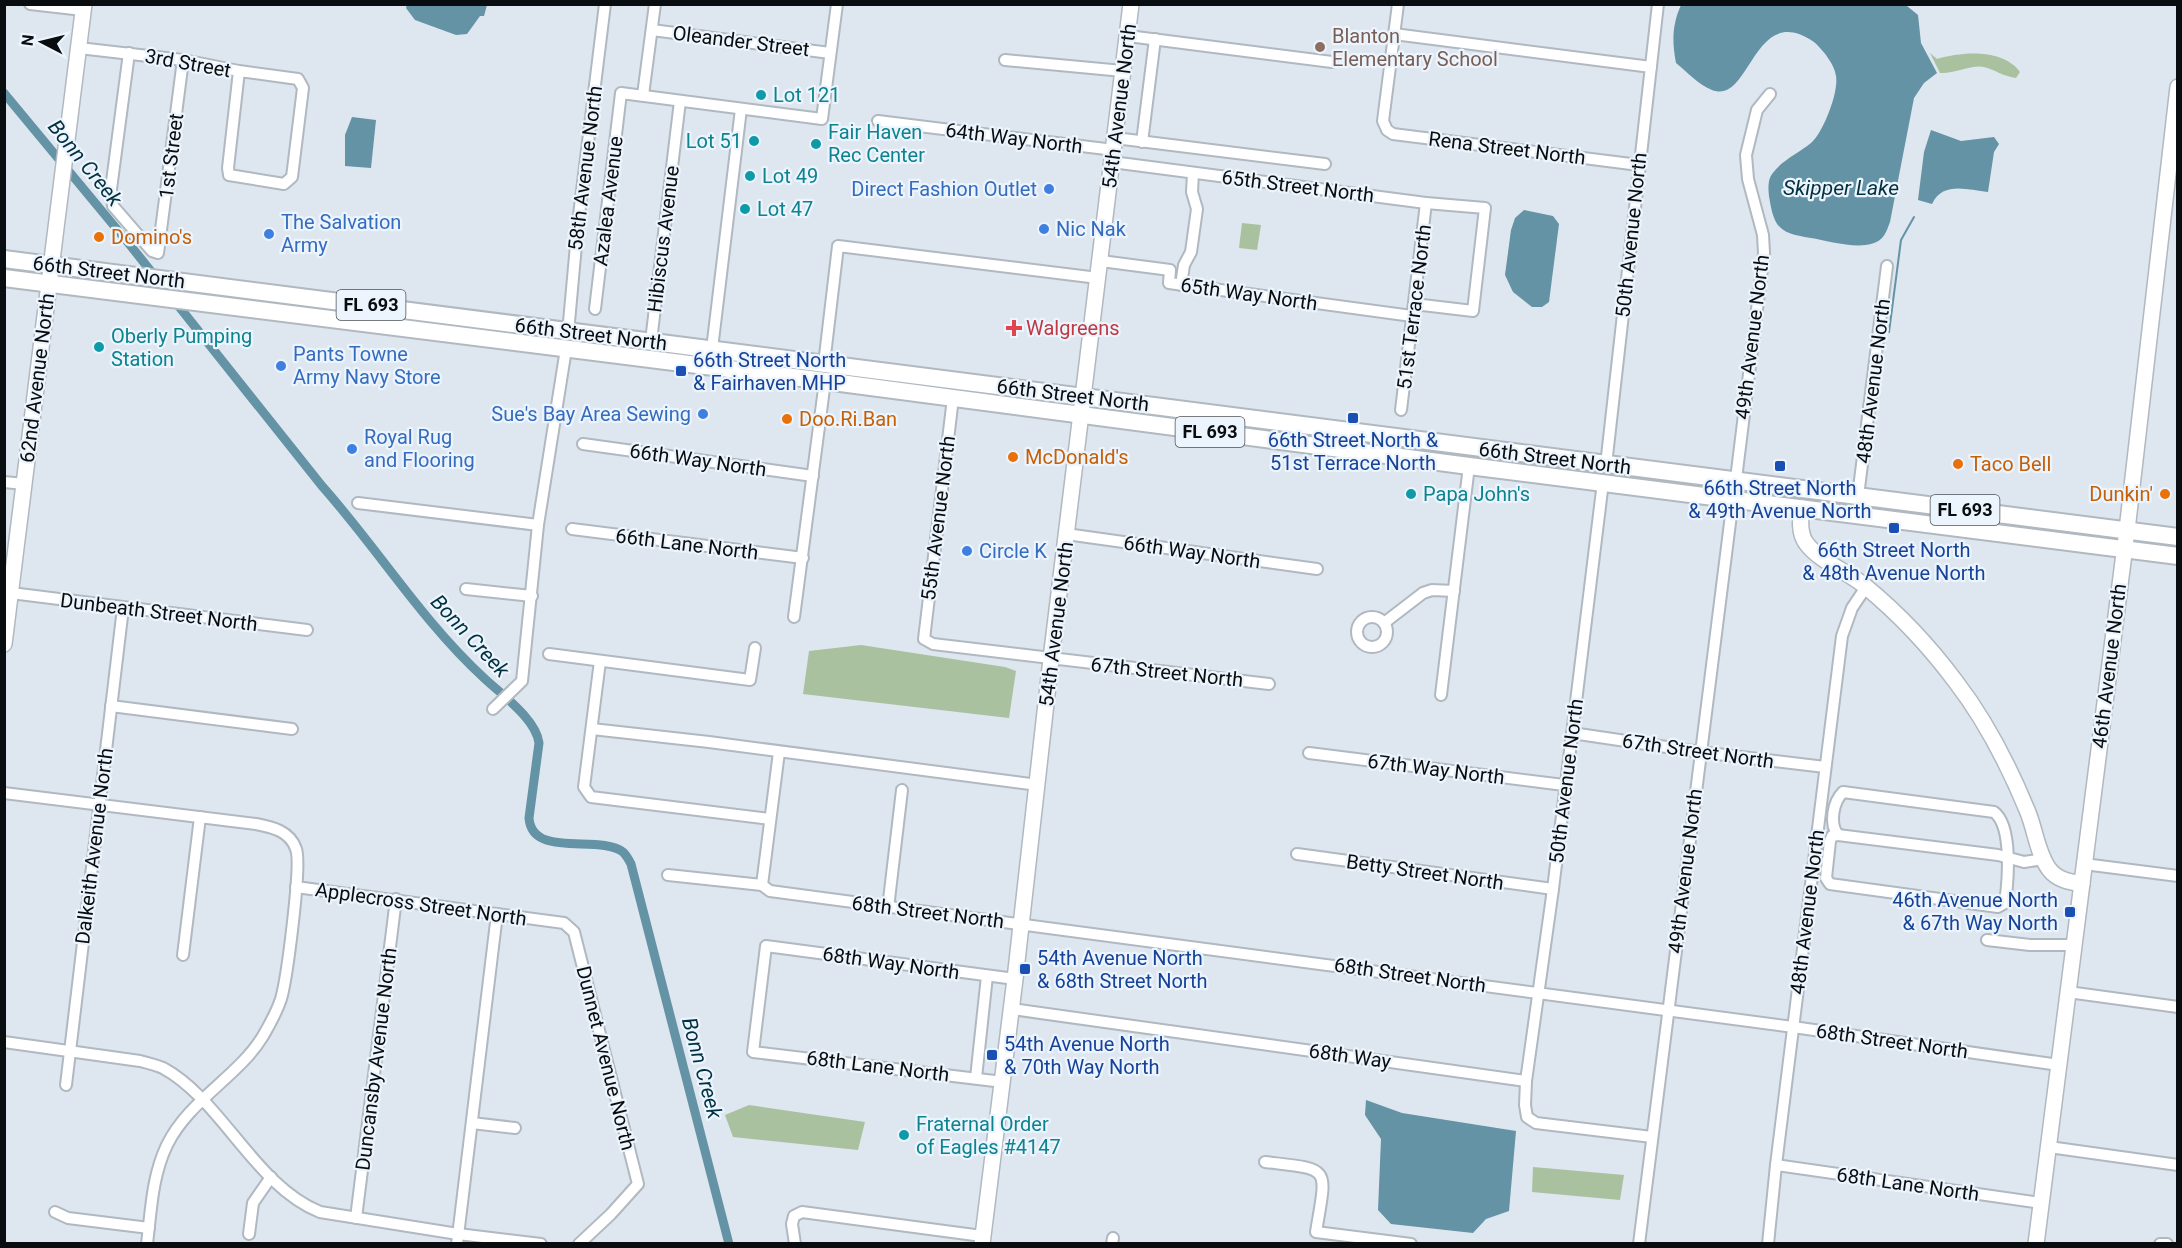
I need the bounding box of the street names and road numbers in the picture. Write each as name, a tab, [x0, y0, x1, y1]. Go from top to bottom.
street label: Oleander Street	[671, 21, 811, 61]
street label: 54th Avenue North	[1097, 22, 1141, 190]
street label: 3rd Street	[143, 44, 233, 82]
street label: 58th Avenue North	[563, 84, 607, 252]
street label: 1st Street	[154, 112, 188, 200]
street label: 64th Way North	[944, 118, 1084, 158]
street label: Rena Street North	[1427, 126, 1587, 170]
street label: Azalea Avenue	[588, 135, 628, 267]
street label: 50th Avenue North	[1610, 151, 1652, 319]
street label: Hibiscus Avenue	[642, 164, 684, 314]
street label: 65th Street North	[1220, 165, 1376, 207]
street label: 51st Terrace North	[1392, 223, 1436, 391]
street label: 66th Street North	[31, 251, 187, 293]
street label: 49th Avenue North	[1730, 253, 1774, 421]
street label: 65th Way North	[1179, 273, 1319, 315]
road number: FL 693	[336, 290, 406, 320]
street label: 62nd Avenue North	[15, 292, 59, 464]
street label: 48th Avenue North	[1851, 297, 1895, 465]
street label: 66th Street North	[513, 313, 669, 355]
street label: 66th Street North	[995, 374, 1151, 416]
road number: FL 693	[1176, 417, 1244, 447]
street label: 55th Avenue North	[916, 434, 960, 602]
street label: 66th Street North	[1477, 437, 1633, 479]
street label: 66th Way North	[628, 439, 768, 481]
road number: FL 693	[1930, 495, 2000, 525]
street label: 66th Lane North	[614, 523, 760, 565]
street label: 66th Way North	[1122, 531, 1262, 573]
street label: 54th Avenue North	[1034, 540, 1078, 708]
street label: 46th Avenue North	[2087, 582, 2131, 750]
street label: Dunbeath Street North	[59, 588, 259, 636]
street label: 67th Street North	[1090, 652, 1244, 692]
street label: 50th Avenue North	[1544, 697, 1588, 865]
street label: 67th Street North	[1620, 728, 1776, 774]
street label: Dalkeith Avenue North	[70, 746, 118, 946]
street label: 67th Way North	[1366, 749, 1506, 789]
street label: 49th Avenue North	[1663, 787, 1707, 955]
street label: 48th Avenue North	[1785, 828, 1829, 996]
street label: Betty Street North	[1345, 849, 1505, 895]
street label: Applecross Street North	[314, 877, 528, 931]
street label: 68th Street North	[850, 891, 1006, 933]
street label: 68th Way North	[821, 942, 961, 984]
street label: Duncansby Avenue North	[350, 946, 402, 1172]
street label: 68th Street North	[1332, 952, 1488, 998]
street label: Dunnet Avenue North	[571, 963, 641, 1153]
street label: 68th Street North	[1814, 1018, 1970, 1064]
street label: 68th Way	[1307, 1038, 1393, 1074]
street label: 68th Lane North	[805, 1045, 951, 1087]
street label: 68th Lane North	[1835, 1162, 1981, 1206]

